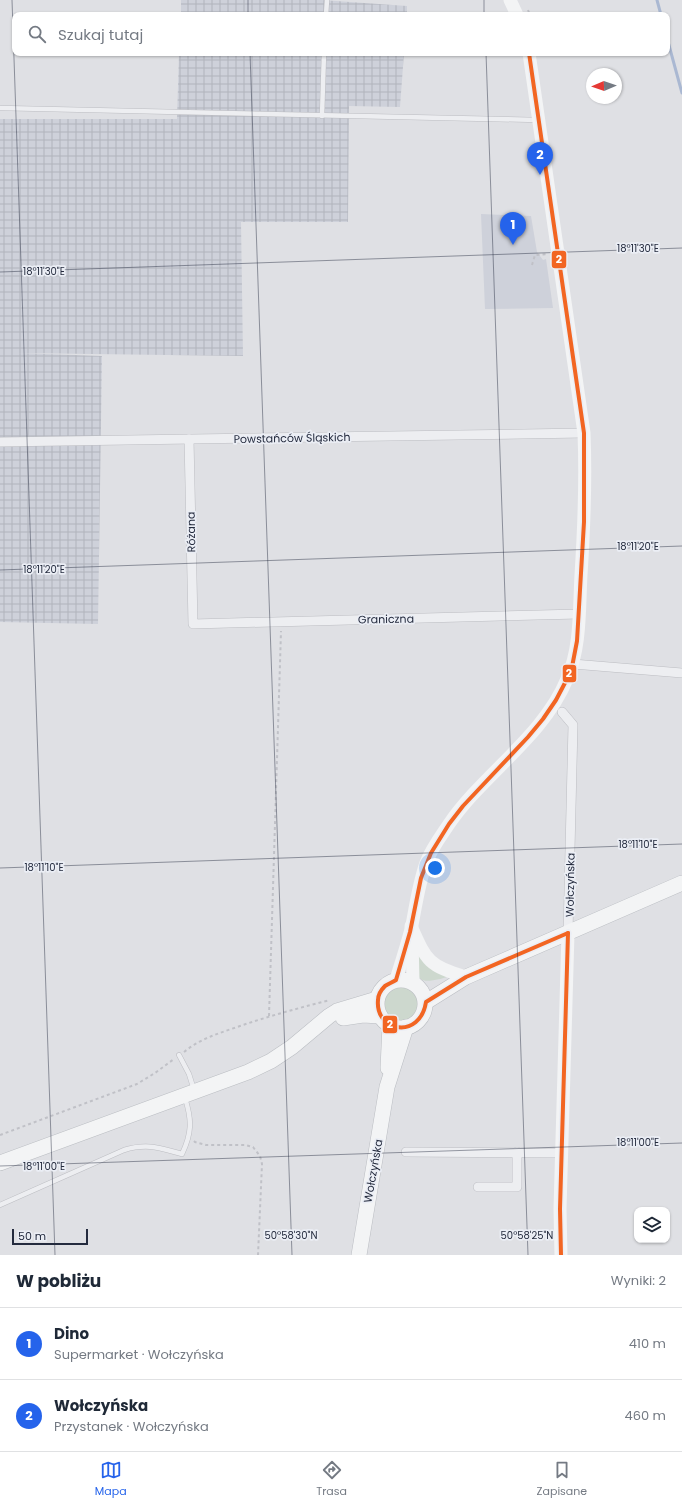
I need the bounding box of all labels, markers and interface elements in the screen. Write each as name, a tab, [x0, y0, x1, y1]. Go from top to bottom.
search box	[12, 12, 670, 56]
icon: search	[26, 23, 48, 45]
text: Szukaj tutaj	[58, 24, 143, 45]
north arrow	[586, 68, 622, 104]
pin: 2	[527, 142, 553, 175]
pin: 1	[500, 212, 526, 245]
text: 18°11'30"E	[617, 241, 659, 256]
line badge: 2	[551, 250, 567, 269]
text: 2	[556, 251, 562, 267]
text: 18°11'30"E	[23, 264, 65, 279]
street label: Powstańców Śląskich	[233, 429, 351, 447]
street label: Różana	[183, 512, 199, 552]
text: 18°11'20"E	[617, 539, 659, 554]
text: 18°11'20"E	[23, 562, 65, 577]
street label: Graniczna	[358, 611, 414, 627]
line badge: 2	[562, 664, 577, 683]
text: 2	[566, 665, 572, 681]
text: 18°11'10"E	[618, 837, 658, 852]
street label: Wołczyńska	[561, 853, 579, 917]
your location	[425, 858, 445, 878]
text: 18°11'10"E	[24, 860, 64, 875]
line badge: 2	[382, 1015, 398, 1034]
text: 2	[387, 1016, 393, 1032]
text: 18°11'00"E	[617, 1135, 659, 1150]
street label: Wołczyńska	[360, 1138, 386, 1204]
text: 18°11'00"E	[23, 1159, 65, 1174]
map controls	[634, 1207, 670, 1243]
button: layers	[634, 1207, 670, 1243]
scale bar	[12, 1227, 88, 1246]
text: 50 m	[18, 1228, 46, 1244]
text: 50°58'30"N	[265, 1228, 317, 1243]
text: 50°58'25"N	[501, 1228, 553, 1243]
text: W pobliżu	[16, 1269, 101, 1293]
text: Wyniki: 2	[611, 1271, 666, 1290]
text: Dino	[54, 1323, 89, 1344]
text: 1	[27, 1334, 31, 1353]
text: 410 m	[629, 1334, 666, 1353]
text: Supermarket · Wołczyńska	[54, 1345, 224, 1364]
text: Wołczyńska	[54, 1395, 148, 1416]
text: 2	[25, 1406, 33, 1425]
text: 460 m	[625, 1406, 666, 1425]
text: Przystanek · Wołczyńska	[54, 1417, 209, 1436]
tab: Mapa	[95, 1459, 127, 1500]
tab: Trasa	[316, 1459, 347, 1500]
tab: Zapisane	[537, 1459, 587, 1500]

